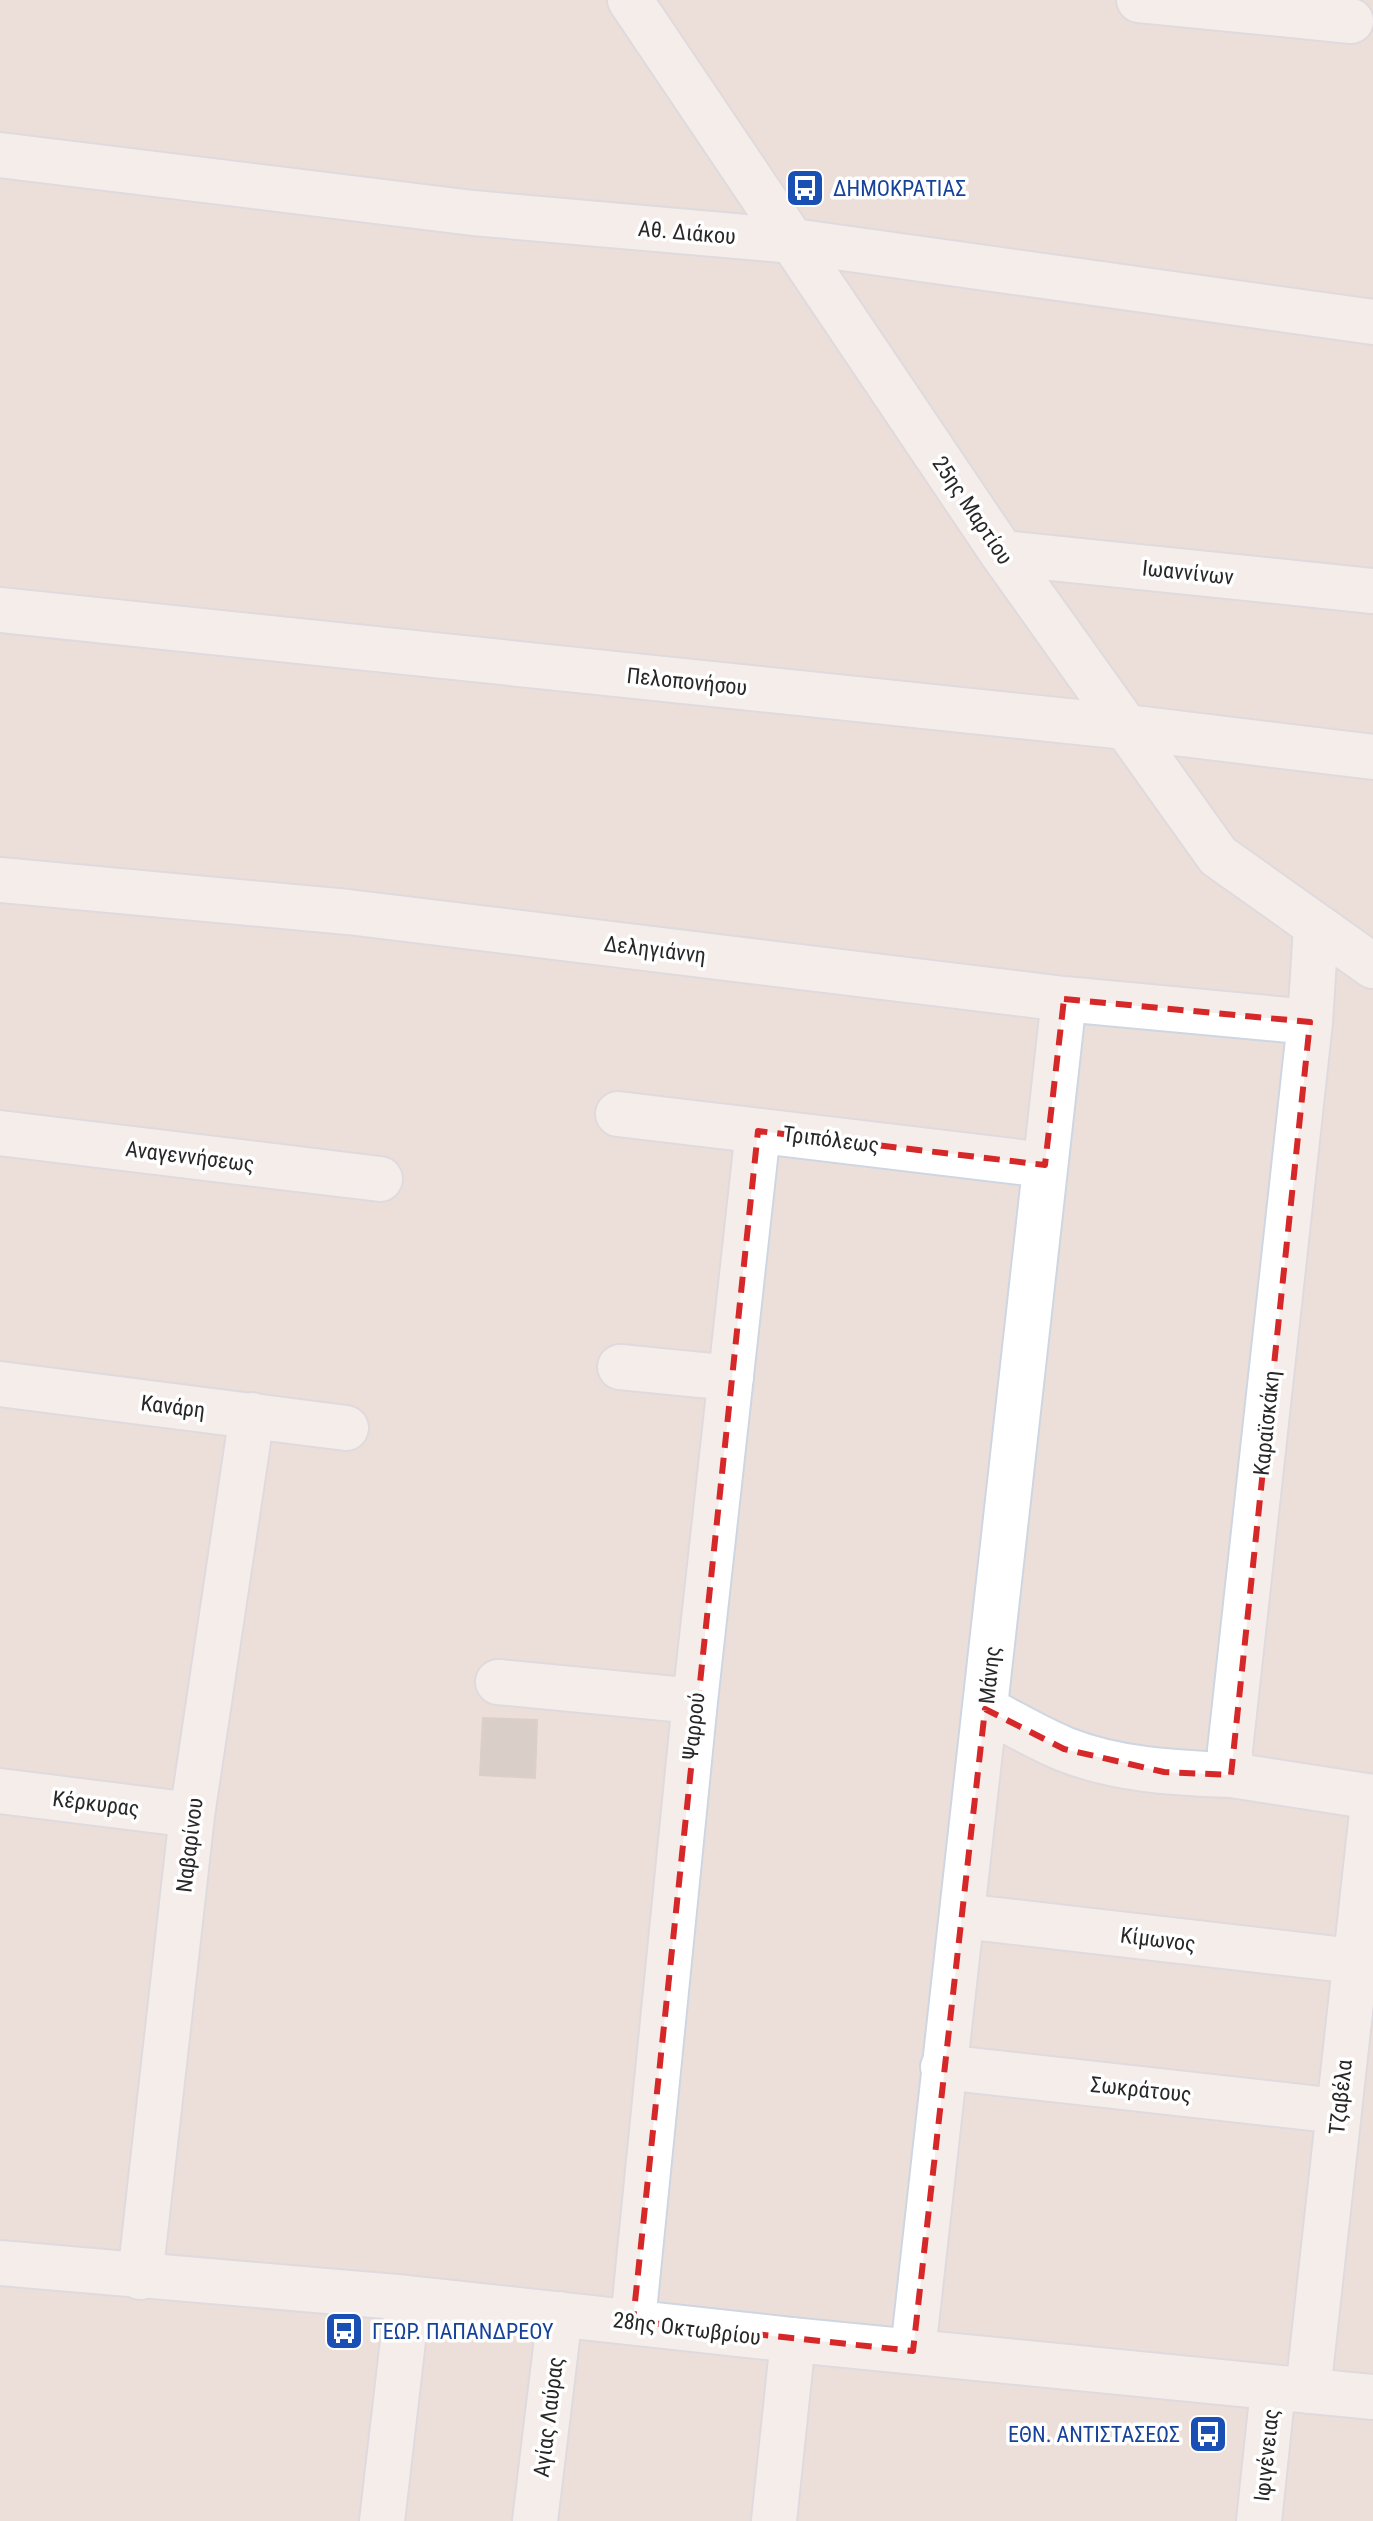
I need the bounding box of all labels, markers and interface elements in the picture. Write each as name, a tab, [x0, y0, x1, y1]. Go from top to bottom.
bus stop icon: ΔΗΜΟΚΡΑΤΙΑΣ	[784, 167, 826, 209]
place label: ΔΗΜΟΚΡΑΤΙΑΣ	[833, 176, 966, 201]
street label: Αθ. Διάκου	[637, 216, 737, 249]
street label: 25ης Μαρτίου	[927, 452, 1018, 569]
street label: Ιωαννίνων	[1141, 555, 1235, 590]
street label: Πελοπονήσου	[625, 663, 748, 700]
street label: Δεληγιάννη	[603, 931, 707, 968]
street label: Τριπόλεως	[781, 1121, 880, 1158]
street label: Αναγεννήσεως	[124, 1136, 256, 1177]
street label: Καραϊσκάκη	[1249, 1369, 1284, 1477]
street label: Κανάρη	[139, 1390, 207, 1423]
street label: Μάνης	[974, 1645, 1005, 1705]
street label: Ψαρρού	[678, 1691, 709, 1761]
street label: Κέρκυρας	[51, 1786, 141, 1821]
street label: Ναβαρίνου	[171, 1796, 208, 1894]
street label: Κίμωνος	[1119, 1922, 1197, 1957]
street label: Τζαβέλα	[1324, 2058, 1357, 2136]
street label: Σωκράτους	[1089, 2072, 1193, 2107]
street label: 28ης Οκτωβρίου	[612, 2307, 762, 2350]
bus stop icon: ΓΕΩΡ. ΠΑΠΑΝΔΡΕΟΥ	[323, 2310, 365, 2352]
place label: ΓΕΩΡ. ΠΑΠΑΝΔΡΕΟΥ	[372, 2319, 554, 2344]
street label: Αγίας Λαύρας	[529, 2355, 568, 2479]
street label: Ιφιγένειας	[1249, 2408, 1284, 2503]
bus stop icon: ΕΘΝ. ΑΝΤΙΣΤΑΣΕΩΣ	[1187, 2413, 1229, 2455]
place label: ΕΘΝ. ΑΝΤΙΣΤΑΣΕΩΣ	[1008, 2422, 1180, 2447]

